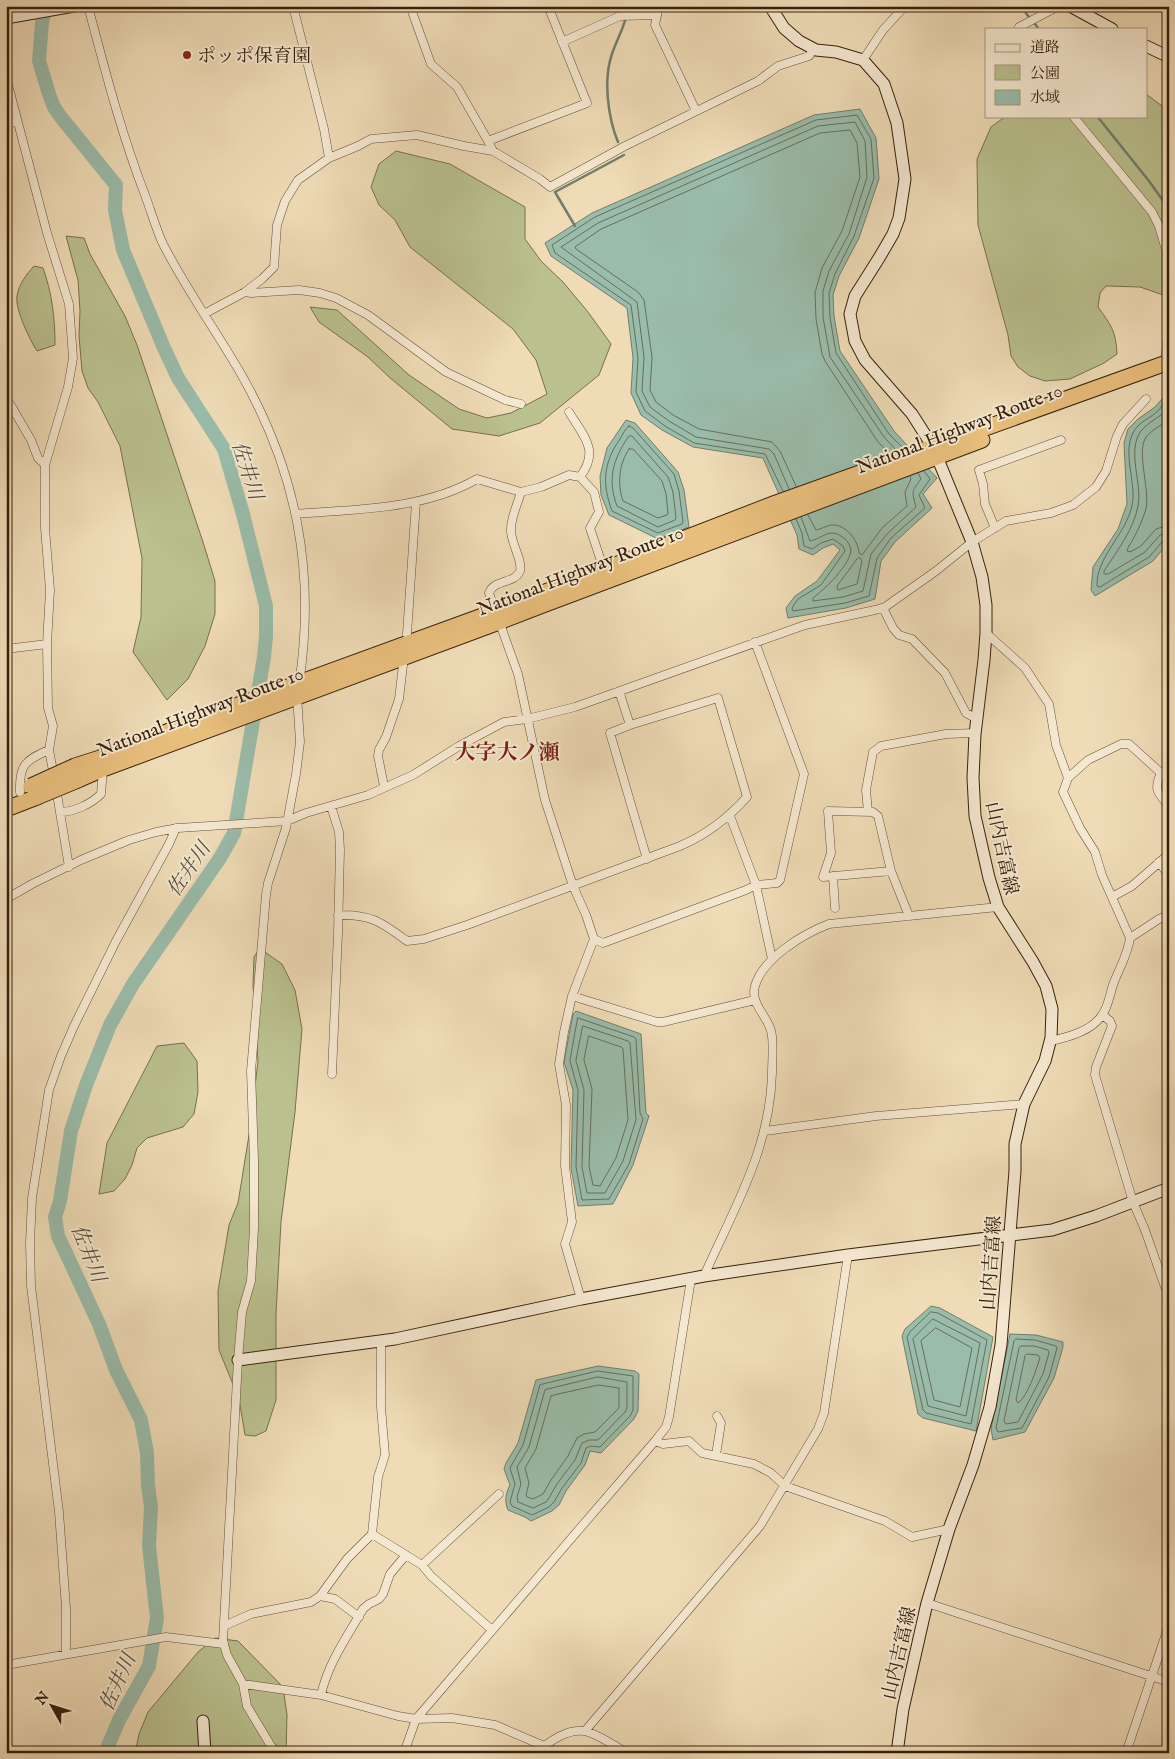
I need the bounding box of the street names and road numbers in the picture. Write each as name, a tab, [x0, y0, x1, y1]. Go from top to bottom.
street label: National Highway Route 10	[853, 379, 1066, 480]
street label: National Highway Route 10	[474, 521, 687, 622]
street label: National Highway Route 10	[94, 662, 307, 763]
street label: 山内吉富線	[979, 799, 1023, 897]
street label: 山内吉富線	[977, 1215, 1007, 1311]
street label: 山内吉富線	[878, 1604, 922, 1702]

